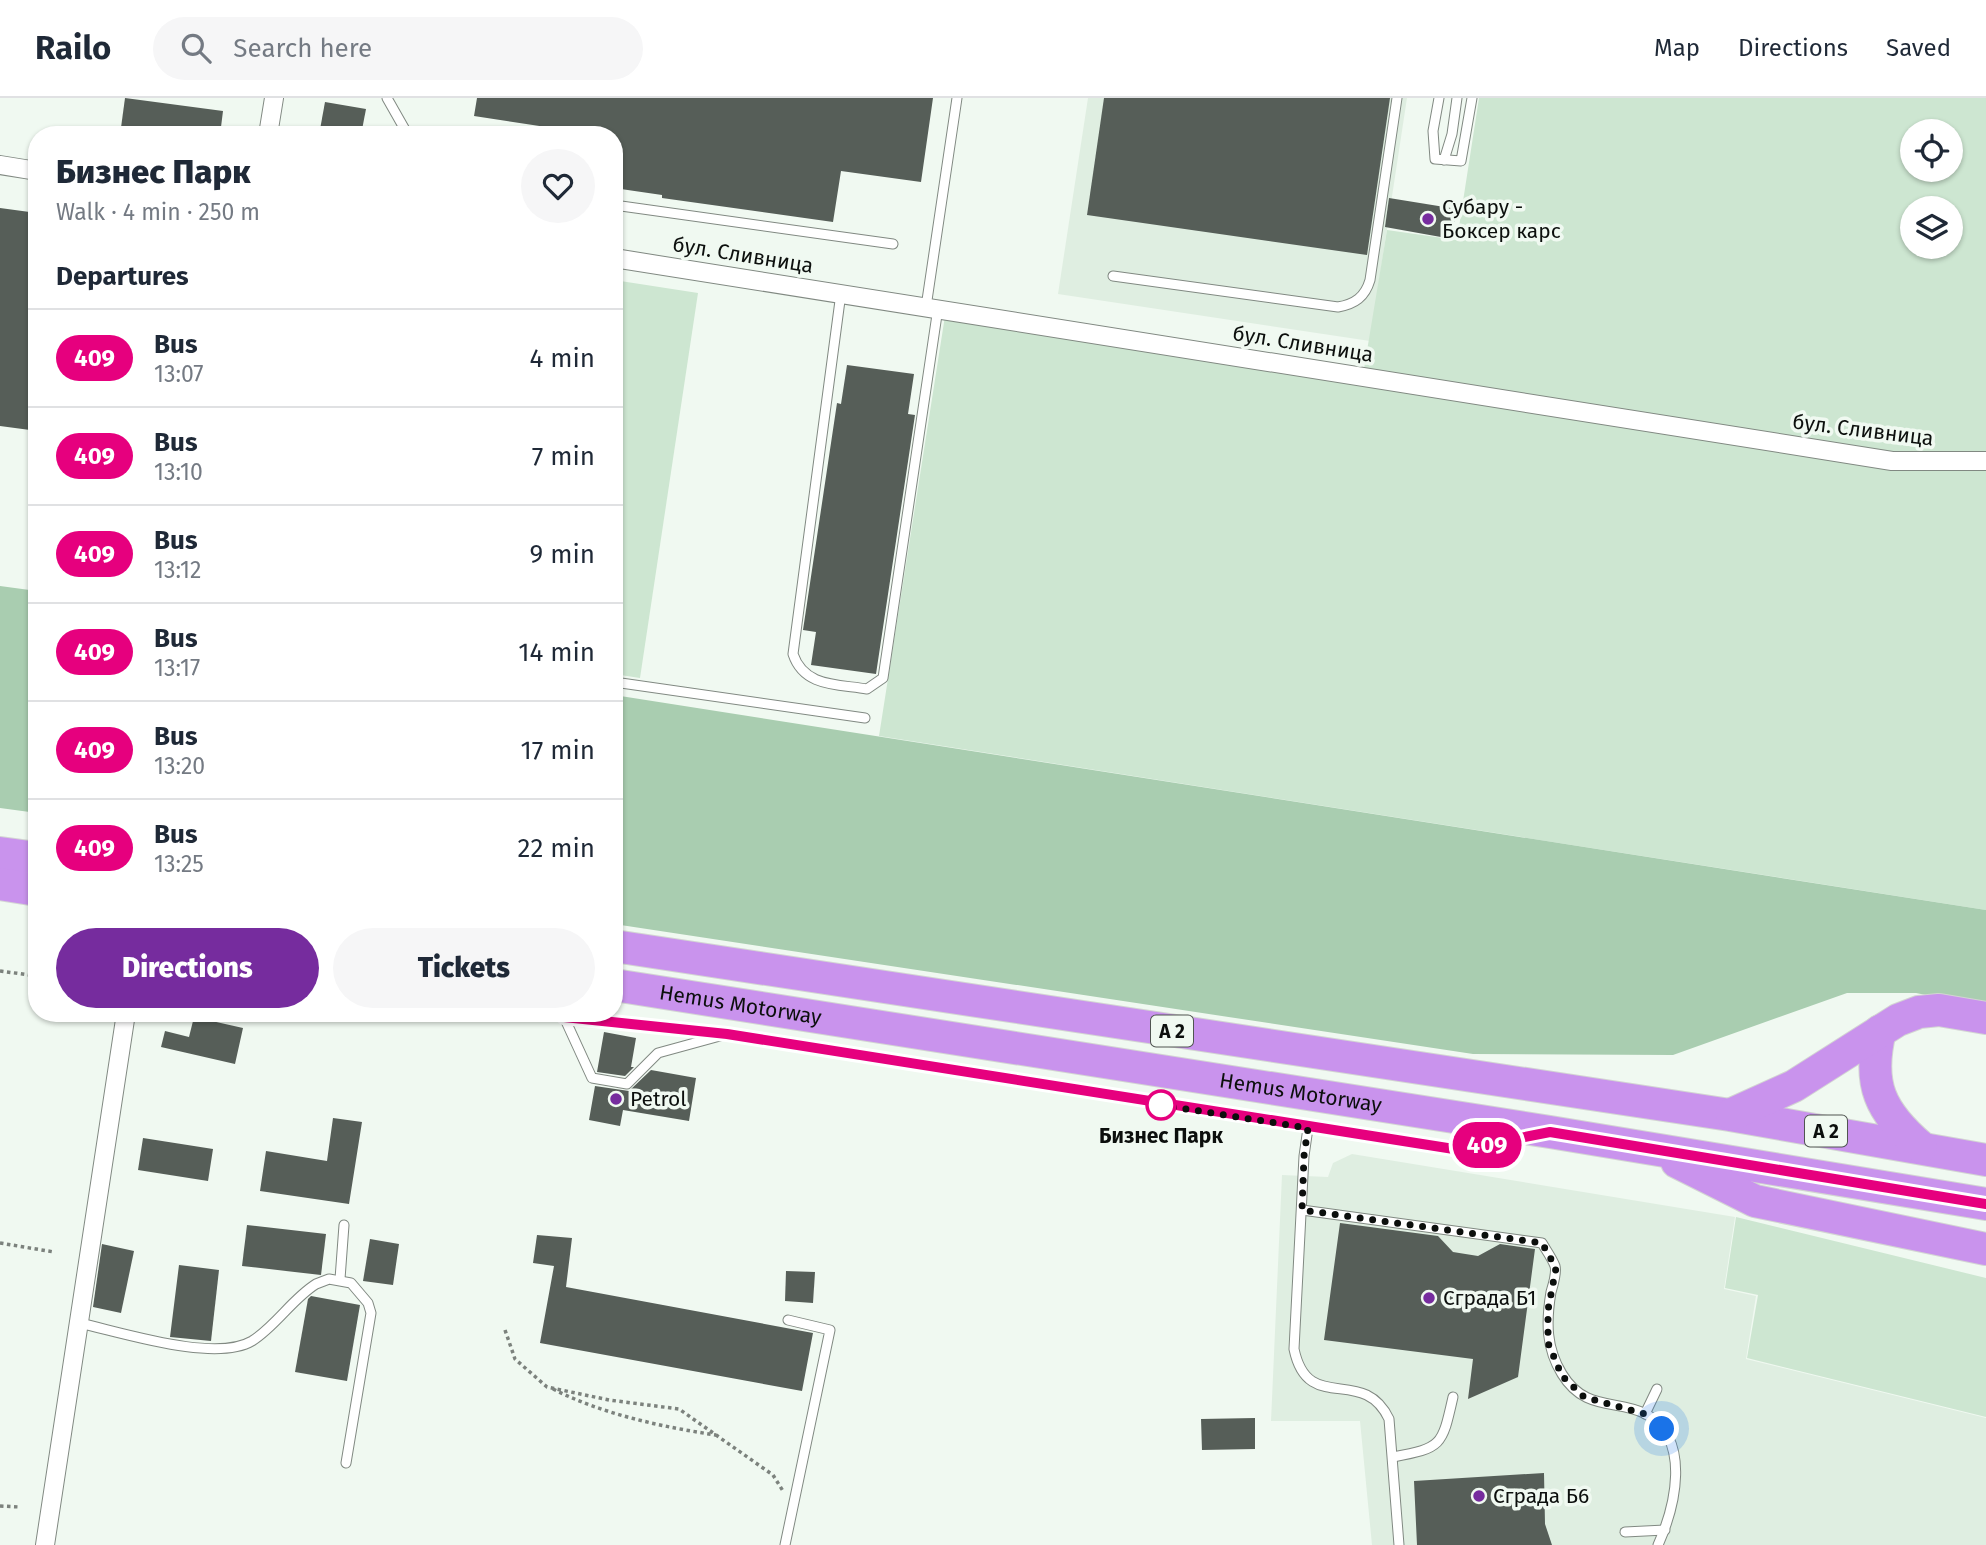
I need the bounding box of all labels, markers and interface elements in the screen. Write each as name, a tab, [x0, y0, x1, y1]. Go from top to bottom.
search box	[153, 17, 643, 80]
text: Railo	[35, 28, 111, 68]
icon: search	[177, 29, 215, 67]
text: Search here	[233, 33, 372, 64]
text: Map	[1654, 34, 1700, 62]
text: Directions	[1738, 34, 1848, 62]
text: Saved	[1886, 34, 1951, 62]
map controls	[1900, 119, 1963, 259]
button: locate	[1900, 119, 1963, 182]
button: heart	[521, 149, 595, 223]
text: Бизнес Парк	[56, 152, 251, 192]
place label: Субару - Боксер карс	[1442, 194, 1561, 244]
button: layers	[1900, 196, 1963, 259]
text: Walk · 4 min · 250 m	[56, 198, 260, 226]
marker: Субару - Боксер карс	[1420, 211, 1436, 227]
street label: бул. Сливница	[671, 231, 815, 279]
text: Departures	[56, 261, 189, 292]
street label: бул. Сливница	[1231, 320, 1375, 368]
text: Bus	[154, 329, 197, 360]
text: 4 min	[529, 343, 595, 374]
text: 409	[74, 344, 115, 372]
text: 13:07	[154, 360, 204, 388]
street label: бул. Сливница	[1791, 408, 1935, 452]
text: Bus	[154, 427, 197, 458]
text: 7 min	[532, 441, 595, 472]
text: 409	[74, 442, 115, 470]
text: 13:10	[154, 458, 203, 486]
text: Bus	[154, 525, 197, 556]
text: 9 min	[530, 539, 595, 570]
text: 409	[74, 540, 115, 568]
text: 13:12	[154, 556, 201, 584]
text: Bus	[154, 623, 197, 654]
text: 14 min	[518, 637, 595, 668]
text: 409	[74, 638, 115, 666]
text: 13:17	[154, 654, 200, 682]
text: Bus	[154, 721, 197, 752]
text: 17 min	[520, 735, 595, 766]
text: 409	[74, 736, 115, 764]
text: 13:20	[154, 752, 205, 780]
text: Bus	[154, 819, 197, 850]
text: 22 min	[518, 833, 595, 864]
text: 409	[74, 834, 115, 862]
text: 13:25	[154, 850, 204, 878]
button: Directions	[56, 928, 319, 1008]
button: Tickets	[333, 928, 595, 1008]
street label: Hemus Motorway	[657, 979, 824, 1031]
road number: A 2	[1151, 1015, 1193, 1046]
street label: Hemus Motorway	[1218, 1067, 1384, 1118]
place label: Petrol	[630, 1086, 687, 1112]
marker: Бизнес Парк	[1146, 1090, 1176, 1120]
marker: Petrol	[608, 1091, 624, 1107]
road number: A 2	[1805, 1116, 1847, 1147]
line badge: 409	[1447, 1122, 1527, 1168]
place label: Бизнес Парк	[1099, 1123, 1223, 1149]
text: 409	[1467, 1131, 1507, 1159]
place label: Сграда Б1	[1443, 1285, 1536, 1311]
marker: Сграда Б1	[1421, 1290, 1437, 1306]
your location	[1644, 1411, 1679, 1446]
place label: Сграда Б6	[1493, 1483, 1589, 1509]
marker: Сграда Б6	[1471, 1488, 1487, 1504]

